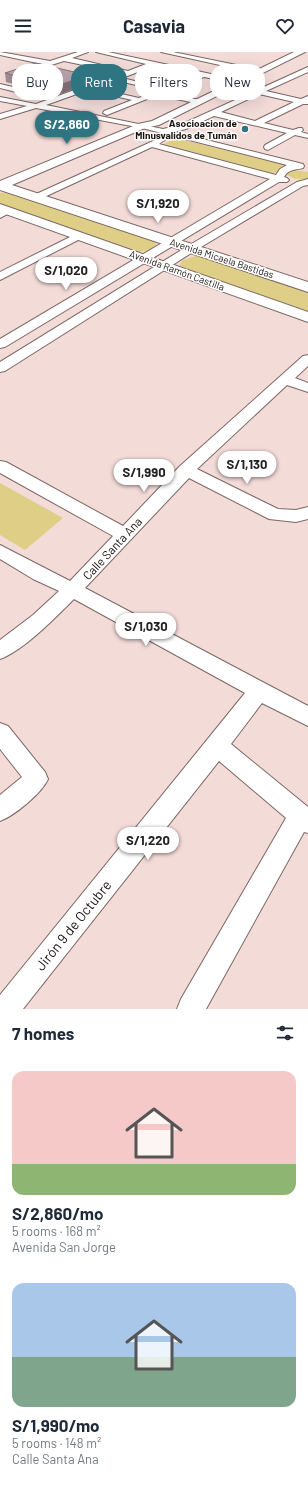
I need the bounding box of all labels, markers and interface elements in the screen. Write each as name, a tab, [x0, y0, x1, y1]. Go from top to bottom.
icon: menu	[12, 15, 34, 37]
text: Casavia	[123, 15, 185, 37]
icon: heart	[274, 15, 296, 37]
chip: Buy	[12, 64, 63, 100]
chip: Rent	[71, 64, 127, 100]
chip: Filters	[135, 64, 202, 100]
chip: New	[210, 64, 265, 100]
pin: S/2,860	[30, 111, 104, 145]
text: S/2,860	[44, 116, 90, 132]
place label: Asocioacion de MInusvalidos de Tumán	[135, 117, 238, 141]
marker: Asocioacion de MInusvalidos de Tumán	[240, 124, 250, 134]
pin: S/1,920	[121, 190, 195, 224]
text: S/1,920	[136, 195, 180, 211]
street label: Avenida Micaela Bastidas	[168, 236, 276, 281]
street label: Avenida Ramón Castilla	[128, 247, 226, 293]
pin: S/1,020	[29, 257, 103, 291]
text: S/1,020	[44, 262, 88, 278]
pin: S/1,130	[210, 451, 284, 485]
text: S/1,130	[227, 456, 267, 472]
pin: S/1,990	[107, 459, 181, 493]
text: S/1,990	[122, 464, 166, 480]
street label: Calle Santa Ana	[80, 514, 144, 582]
pin: S/1,030	[109, 613, 183, 647]
text: S/1,030	[124, 618, 168, 634]
pin: S/1,220	[111, 827, 185, 861]
text: S/1,220	[126, 832, 170, 848]
street label: Jirón 9 de Octubre	[31, 876, 115, 974]
icon: filters	[274, 1022, 296, 1044]
text: 7 homes	[12, 1023, 74, 1043]
icon: home	[118, 1097, 190, 1169]
text: S/2,860/mo	[12, 1203, 103, 1223]
text: 5 rooms · 168 m²	[12, 1223, 101, 1239]
text: Avenida San Jorge	[12, 1239, 116, 1255]
icon: home	[118, 1309, 190, 1381]
text: S/1,990/mo	[12, 1415, 100, 1435]
text: 5 rooms · 148 m²	[12, 1435, 101, 1451]
text: Calle Santa Ana	[12, 1451, 99, 1467]

